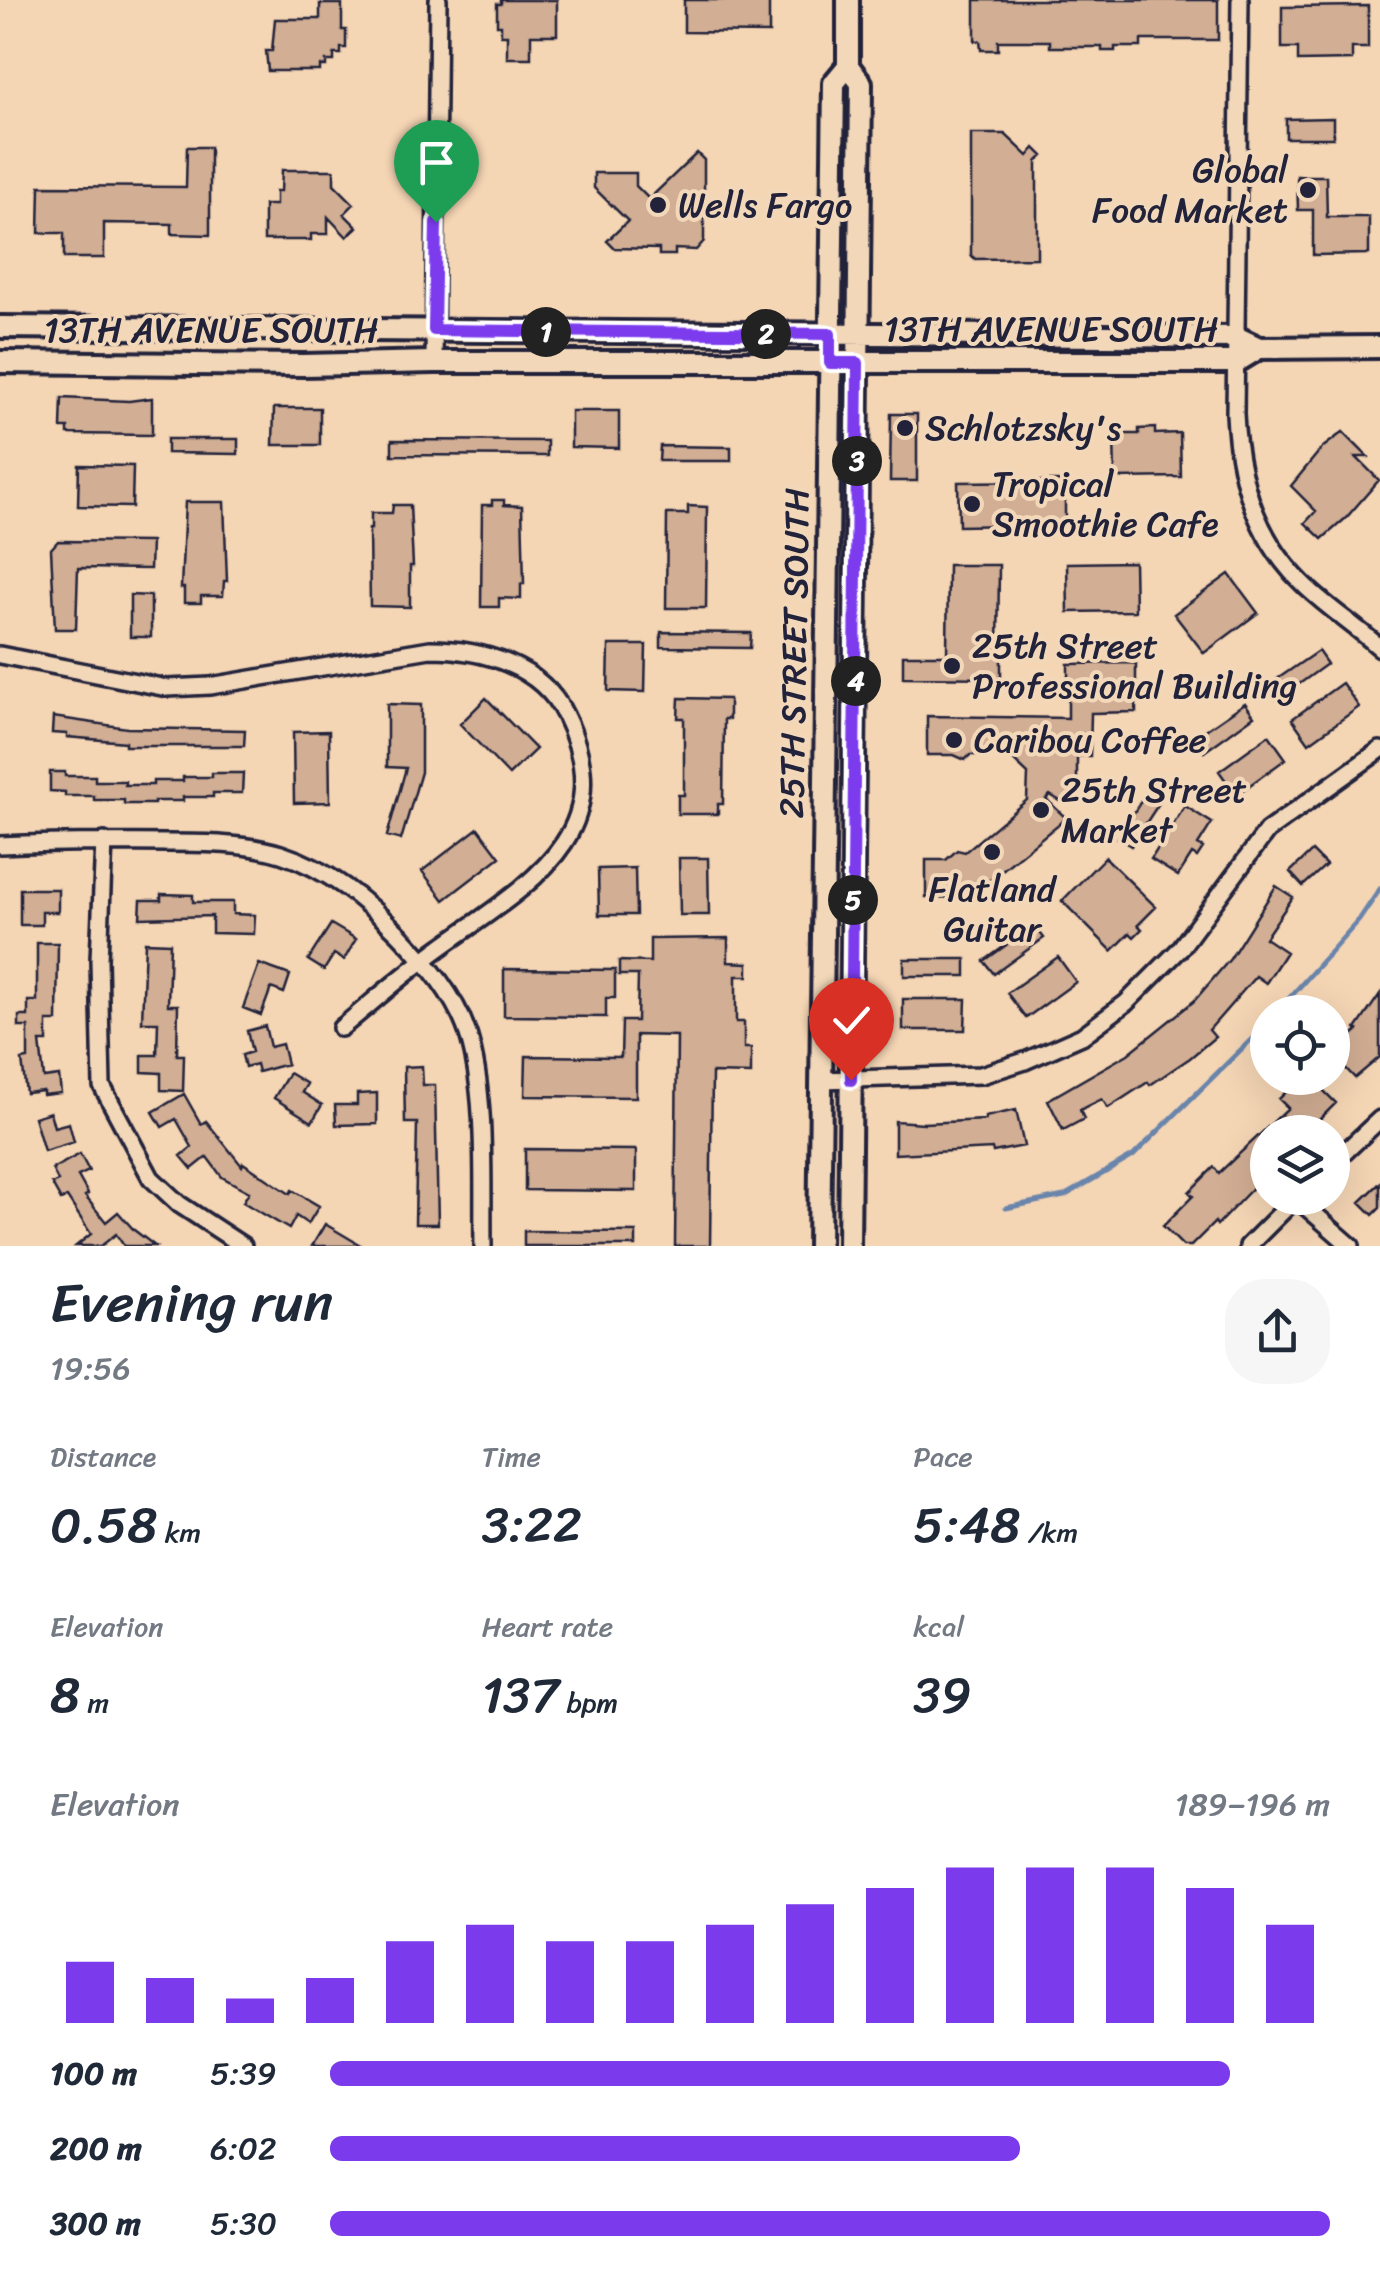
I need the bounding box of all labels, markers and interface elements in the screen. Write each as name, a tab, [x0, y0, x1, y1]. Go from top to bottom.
pin	[394, 120, 479, 223]
icon: arrive	[409, 135, 464, 190]
place label: Global Food Market	[1092, 139, 1289, 241]
place label: Wells Fargo	[678, 174, 852, 236]
marker: Global Food Market	[1297, 179, 1319, 201]
marker: Wells Fargo	[647, 194, 669, 216]
street label: 13TH AVENUE SOUTH	[884, 298, 1219, 360]
street label: 13TH AVENUE SOUTH	[44, 299, 379, 361]
pin: 1	[521, 307, 571, 357]
text: 1	[540, 307, 552, 356]
pin: 2	[741, 309, 791, 359]
text: 2	[758, 309, 774, 358]
place label: Schlotzsky's	[925, 397, 1122, 459]
marker: Schlotzsky's	[894, 417, 916, 439]
pin: 3	[832, 436, 882, 486]
text: 3	[849, 436, 865, 485]
place label: Tropical Smoothie Cafe	[992, 453, 1219, 555]
street label: 25TH STREET SOUTH	[760, 487, 828, 819]
marker: Tropical Smoothie Cafe	[961, 493, 983, 515]
place label: 25th Street Professional Building	[972, 615, 1297, 717]
marker: 25th Street Professional Building	[941, 655, 963, 677]
pin: 4	[831, 656, 881, 706]
text: 4	[847, 656, 865, 705]
place label: Caribou Coffee	[974, 709, 1207, 771]
marker: Caribou Coffee	[943, 729, 965, 751]
place label: 25th Street Market	[1061, 759, 1247, 861]
marker: 25th Street Market	[1030, 799, 1052, 821]
marker: Flatland Guitar	[981, 841, 1003, 863]
place label: Flatland Guitar	[929, 858, 1058, 960]
pin: 5	[828, 875, 878, 925]
text: 5	[844, 875, 862, 924]
pin	[809, 978, 894, 1081]
icon: check	[824, 993, 879, 1048]
map controls	[1250, 995, 1350, 1215]
button: locate	[1250, 995, 1350, 1095]
button: layers	[1250, 1115, 1350, 1215]
text: Evening run	[50, 1254, 333, 1351]
button: share	[1225, 1279, 1330, 1384]
text: 19:56	[50, 1340, 131, 1397]
text: Distance	[50, 1432, 156, 1481]
text: Time	[482, 1432, 541, 1481]
text: Pace	[913, 1432, 973, 1481]
text: 0.58	[50, 1481, 157, 1570]
text: 3:22	[482, 1481, 582, 1570]
text: 5:48	[913, 1481, 1020, 1570]
text: km	[157, 1508, 201, 1557]
text: /km	[1020, 1508, 1078, 1557]
text: Elevation	[50, 1602, 163, 1651]
text: Heart rate	[482, 1602, 613, 1651]
text: kcal	[913, 1602, 964, 1651]
text: 8	[50, 1651, 80, 1740]
text: 137	[482, 1651, 559, 1740]
text: 39	[913, 1651, 971, 1740]
text: m	[80, 1678, 109, 1727]
text: bpm	[559, 1678, 618, 1727]
text: Elevation	[50, 1776, 180, 1833]
text: 189–196 m	[1175, 1776, 1330, 1833]
text: 100 m	[50, 2045, 137, 2102]
text: 5:39	[210, 2045, 276, 2102]
text: 200 m	[50, 2120, 142, 2177]
text: 6:02	[210, 2120, 277, 2177]
text: 300 m	[50, 2195, 141, 2252]
text: 5:30	[210, 2195, 277, 2252]

